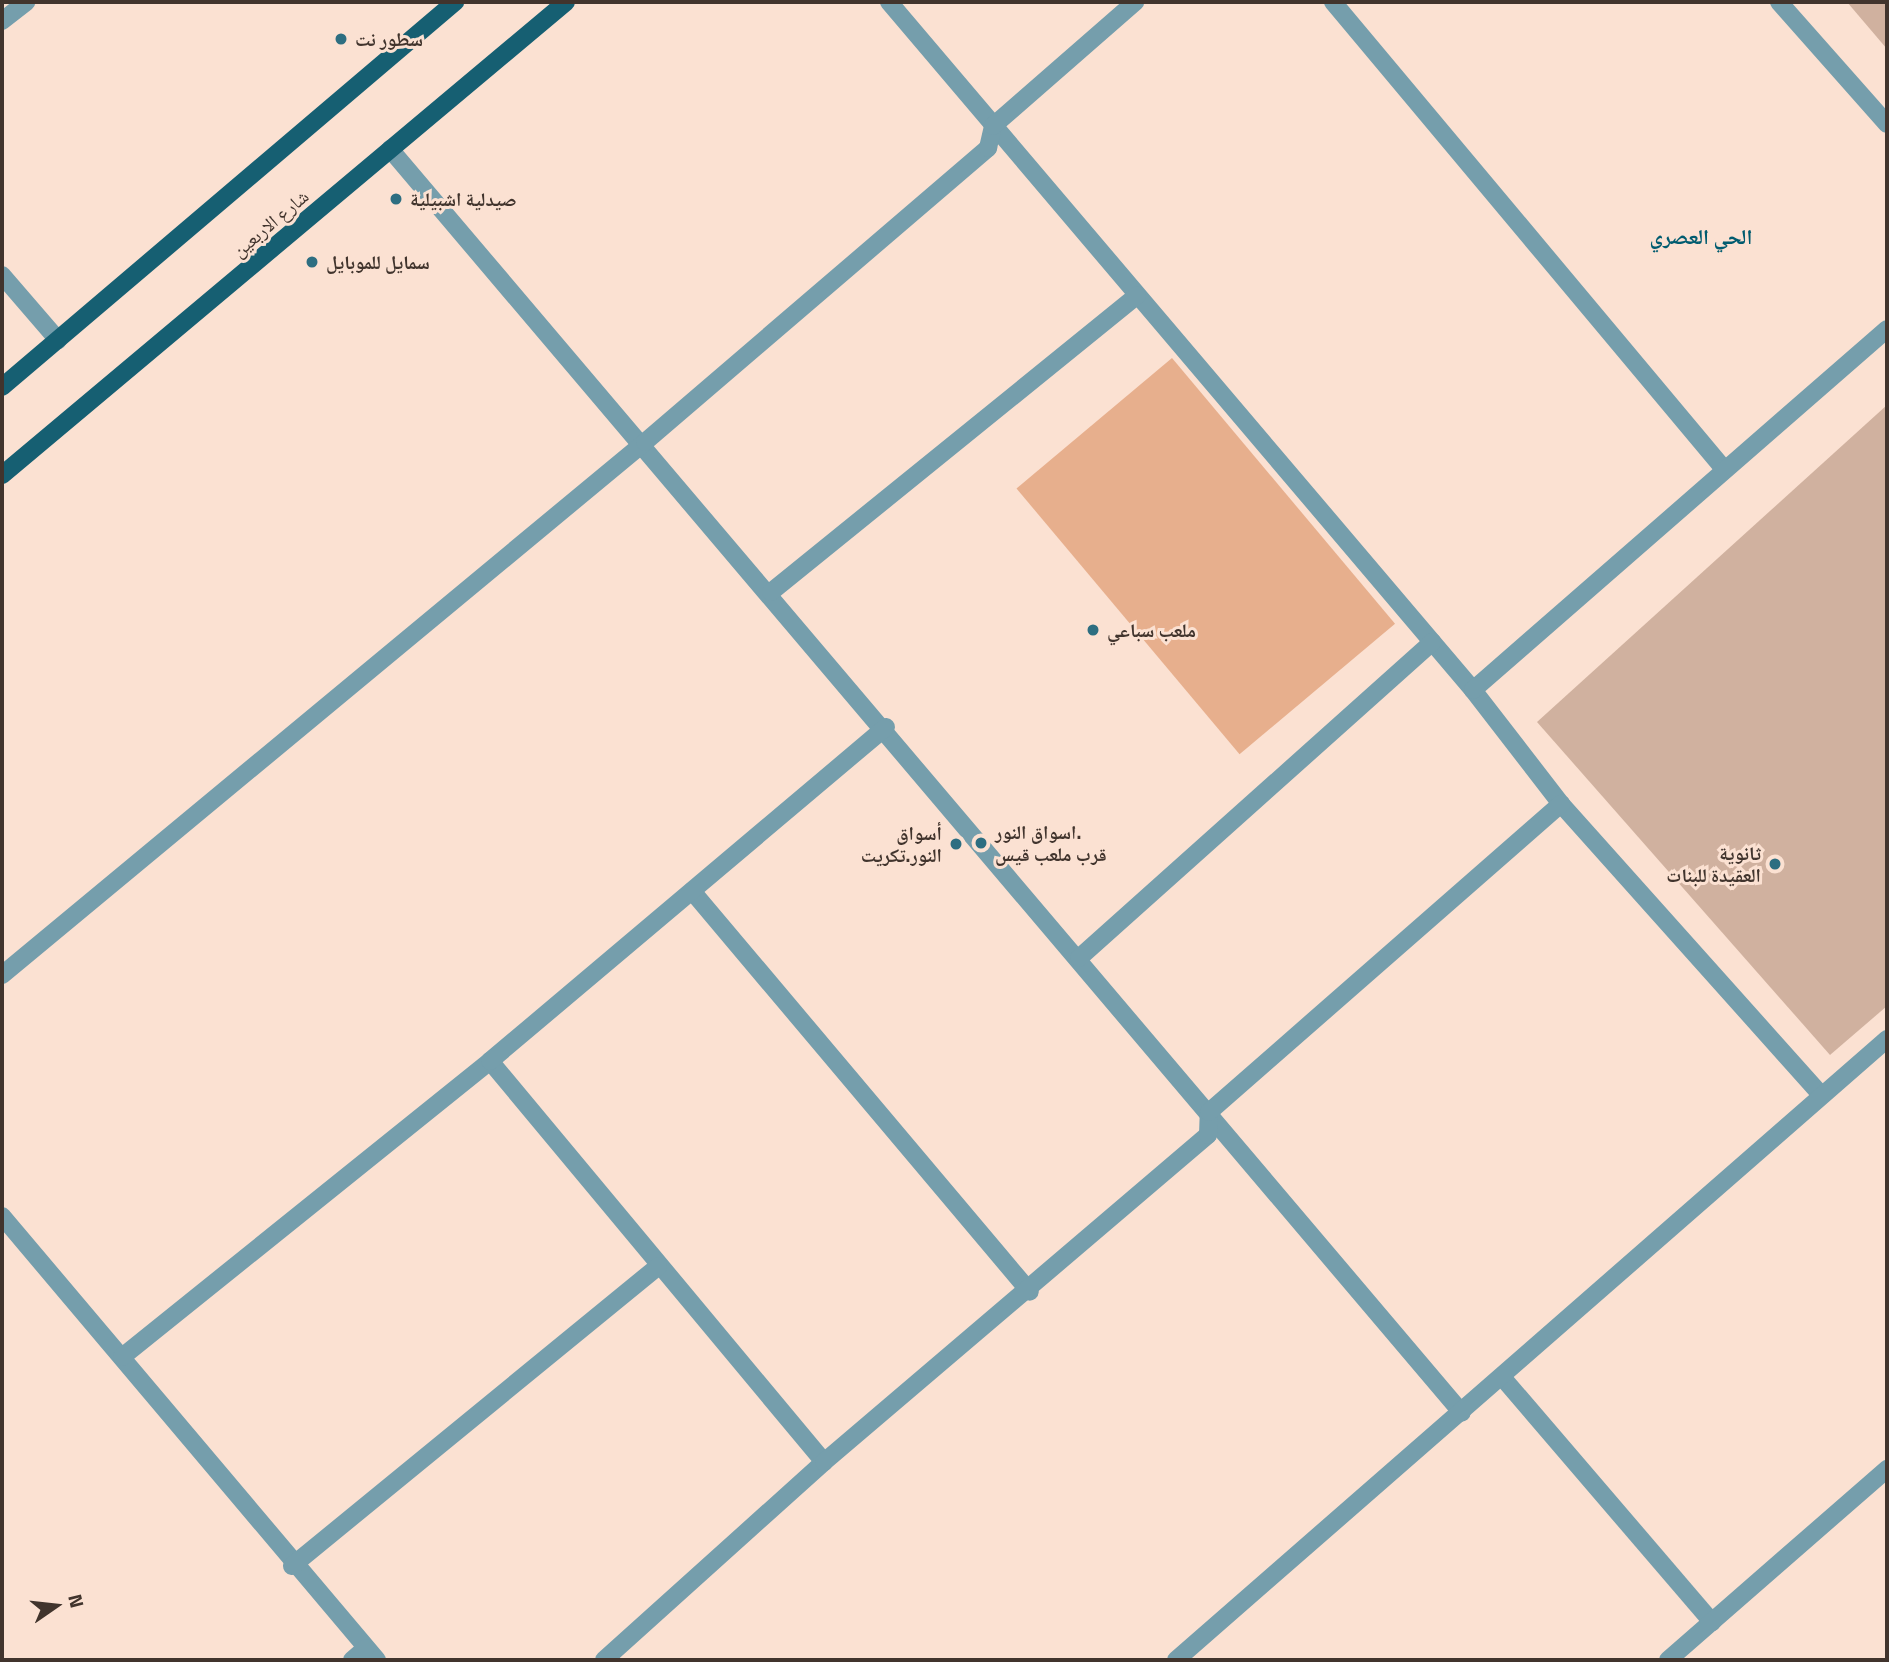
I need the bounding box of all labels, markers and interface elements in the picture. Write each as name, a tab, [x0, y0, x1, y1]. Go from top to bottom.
place label: سطور نت	[355, 28, 423, 50]
marker: سطور نت	[333, 31, 349, 47]
street label: شارع الاربعين	[227, 184, 313, 262]
place label: صيدلية اشبيلية	[410, 188, 517, 210]
marker: صيدلية اشبيلية	[388, 191, 404, 207]
district label: الحي العصري	[1650, 223, 1752, 249]
place label: سمايل للموبايل	[326, 251, 430, 273]
marker: سمايل للموبايل	[304, 254, 320, 270]
place label: ملعب سباعي	[1107, 619, 1196, 641]
marker: ملعب سباعي	[1085, 622, 1101, 638]
place label: اسواق النور. قرب ملعب قيس	[995, 821, 1107, 865]
place label: أسواق النور.تكريت	[861, 822, 942, 866]
marker: اسواق النور. قرب ملعب قيس	[973, 835, 989, 851]
marker: أسواق النور.تكريت	[948, 836, 964, 852]
place label: ثانوية العقيدة للبنات	[1666, 842, 1761, 886]
marker: ثانوية العقيدة للبنات	[1767, 856, 1783, 872]
north arrow	[21, 1571, 91, 1641]
text: N	[61, 1591, 93, 1611]

